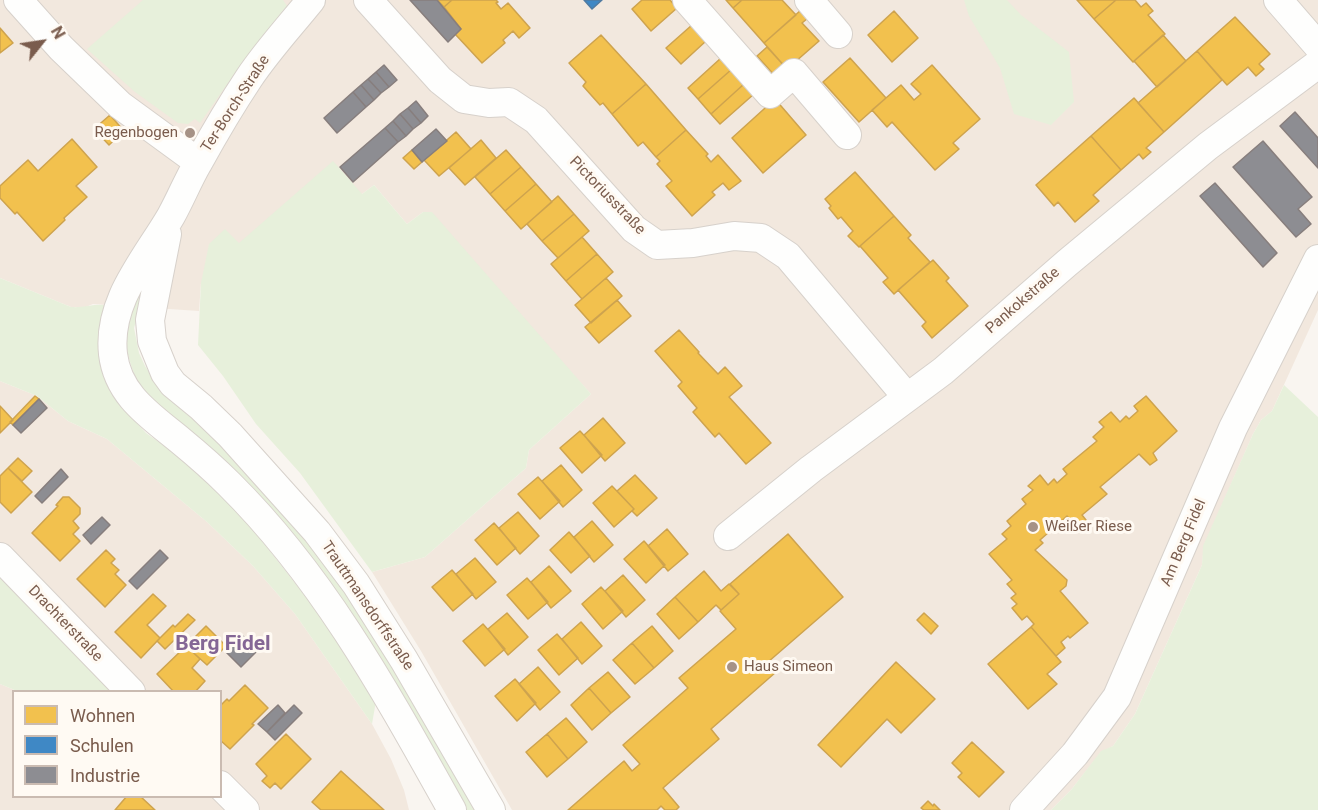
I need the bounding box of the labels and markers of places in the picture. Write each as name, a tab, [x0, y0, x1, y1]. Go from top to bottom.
place label: Regenbogen	[95, 124, 178, 142]
marker: Regenbogen	[183, 126, 197, 140]
place label: Weißer Riese	[1045, 518, 1132, 536]
marker: Weißer Riese	[1026, 520, 1040, 534]
place label: Haus Simeon	[744, 658, 833, 676]
marker: Haus Simeon	[725, 660, 739, 674]

